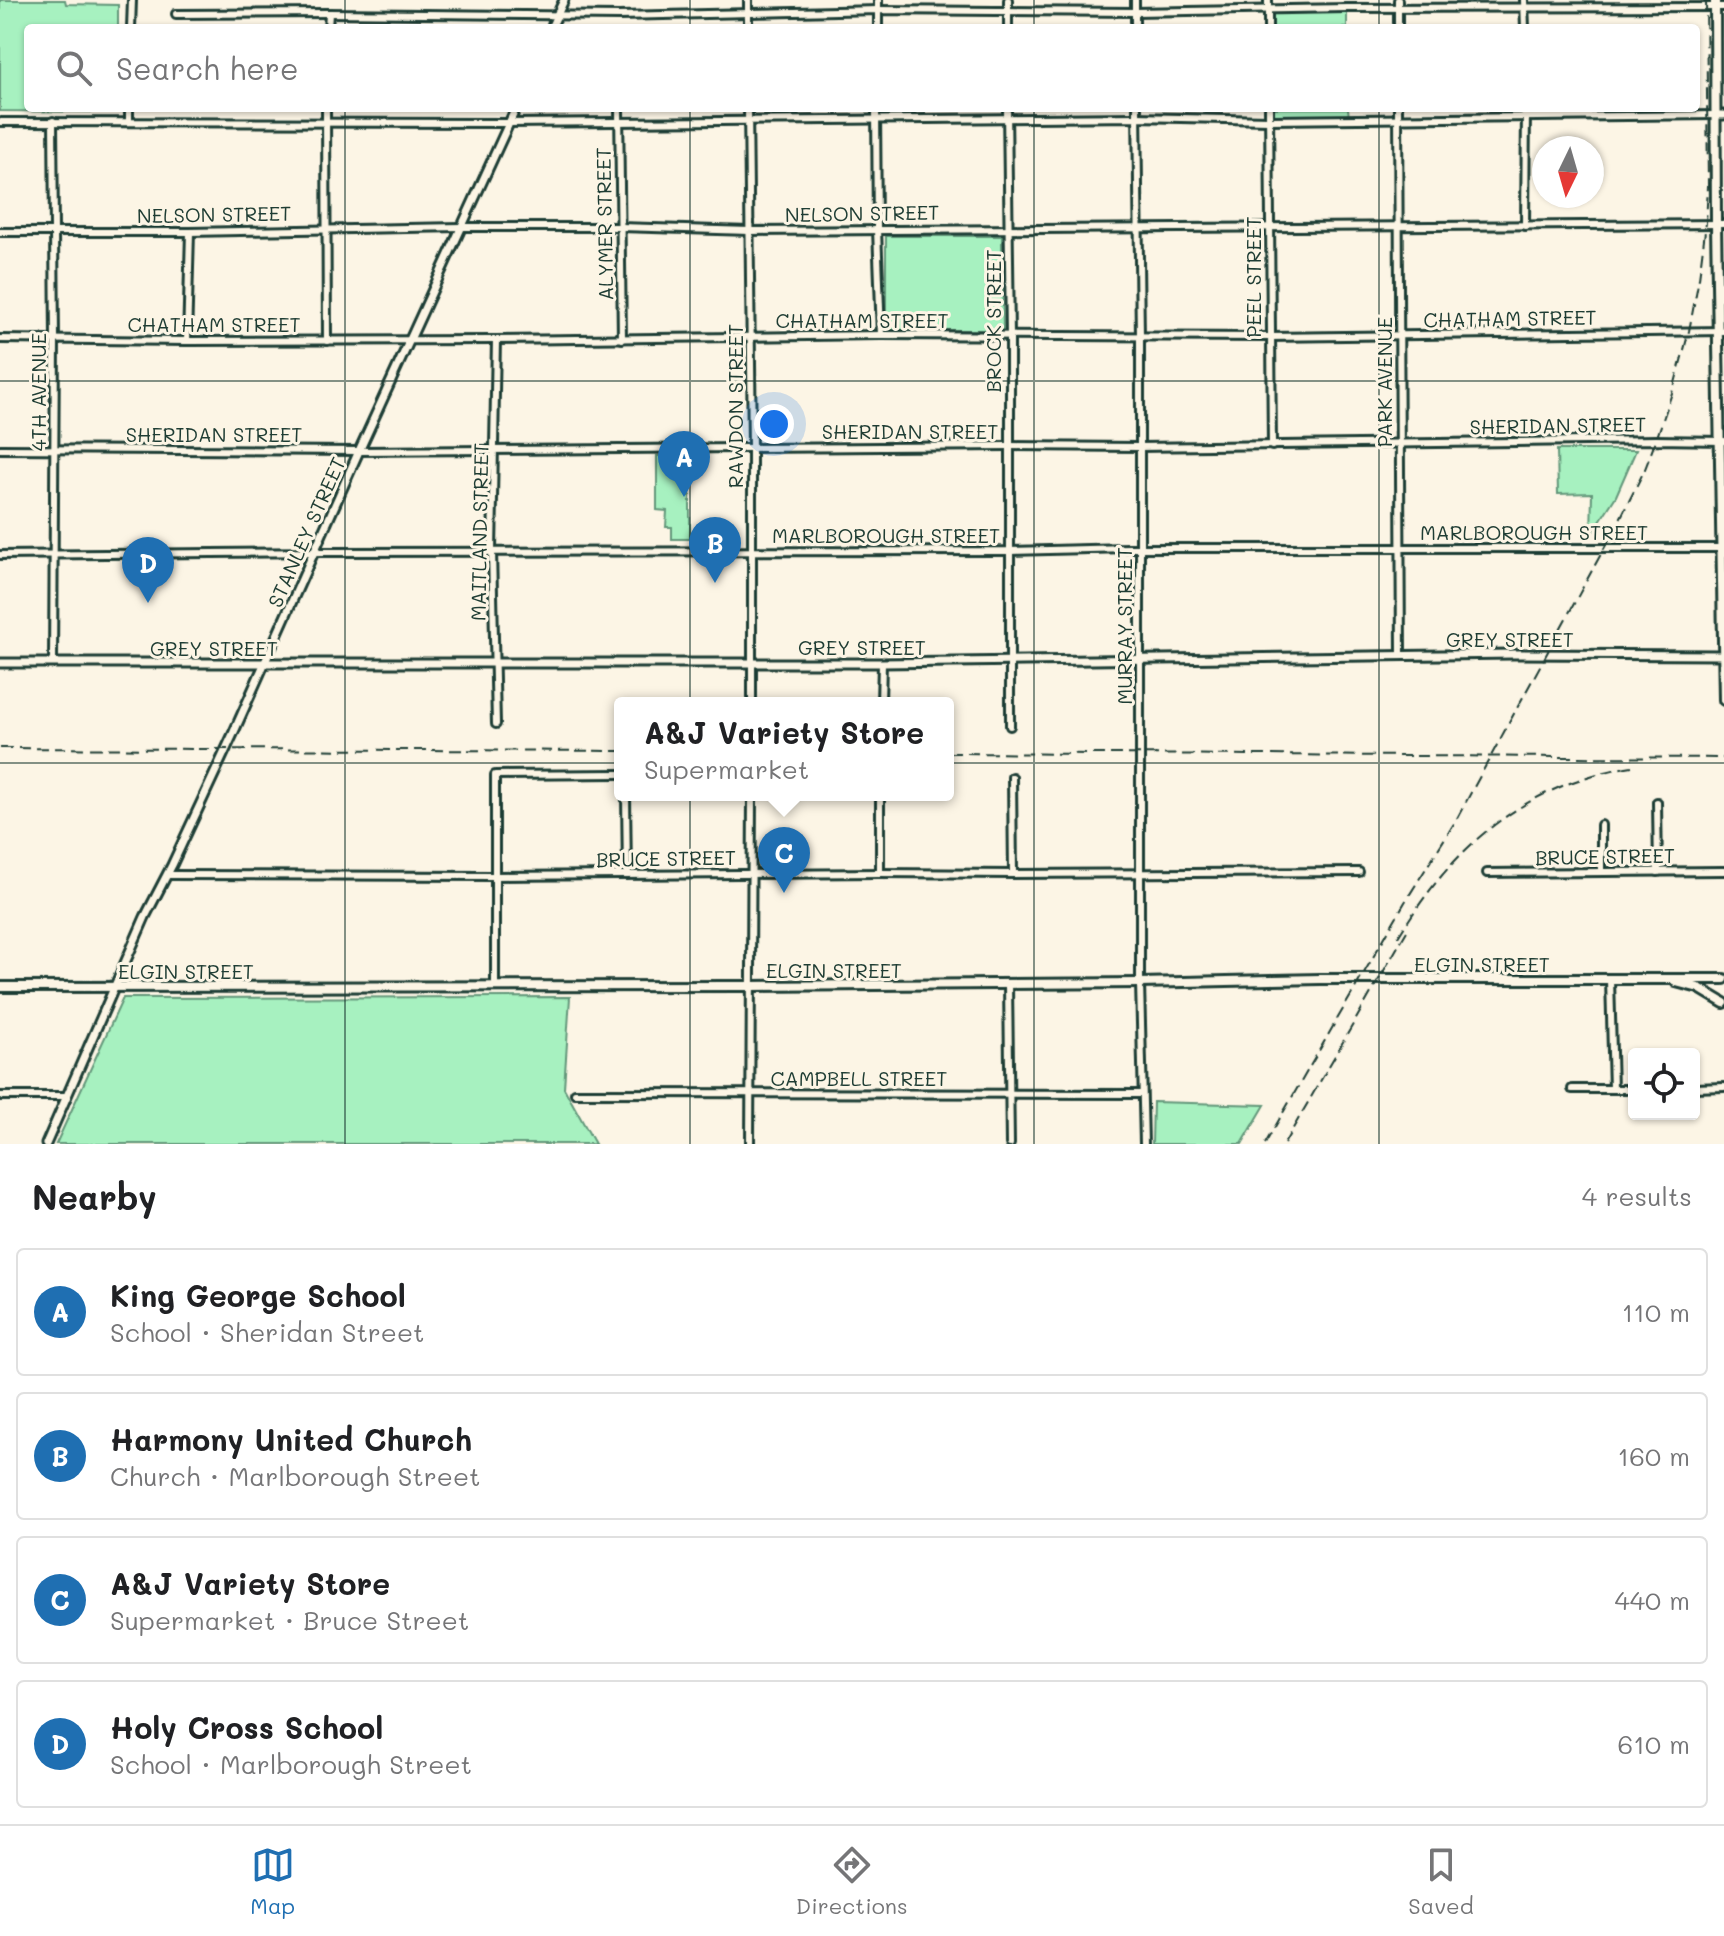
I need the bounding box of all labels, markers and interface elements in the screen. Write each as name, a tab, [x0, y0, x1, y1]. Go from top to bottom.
search box	[24, 24, 1700, 112]
icon: search	[52, 46, 96, 90]
text: Search here	[116, 48, 299, 88]
north arrow	[1532, 136, 1604, 208]
street label: ALYMER STREET	[590, 147, 618, 301]
street label: NELSON STREET	[785, 199, 939, 227]
street label: NELSON STREET	[137, 200, 291, 228]
street label: PEEL STREET	[1240, 216, 1266, 338]
street label: BROCK STREET	[980, 249, 1006, 393]
street label: CHATHAM STREET	[1423, 303, 1597, 333]
street label: CHATHAM STREET	[775, 307, 949, 333]
street label: CHATHAM STREET	[127, 311, 301, 337]
street label: PARK AVENUE	[1371, 317, 1397, 447]
street label: RAWDON STREET	[722, 324, 748, 488]
street label: 4TH AVENUE	[25, 333, 51, 451]
your location	[754, 404, 794, 444]
street label: SHERIDAN STREET	[1469, 410, 1647, 440]
street label: SHERIDAN STREET	[822, 418, 998, 444]
street label: SHERIDAN STREET	[126, 421, 302, 447]
pin: A	[658, 431, 710, 497]
street label: MAITLAND STREET	[464, 443, 494, 621]
street label: STANLEY STREET	[261, 453, 351, 611]
pin: B	[689, 517, 741, 583]
street label: MARLBOROUGH STREET	[1420, 519, 1648, 545]
street label: MARLBOROUGH STREET	[772, 522, 1000, 548]
pin: D	[122, 537, 174, 603]
street label: MURRAY STREET	[1111, 547, 1137, 705]
street label: GREY STREET	[1446, 626, 1574, 652]
street label: GREY STREET	[798, 634, 926, 660]
street label: GREY STREET	[150, 635, 278, 661]
popup	[614, 697, 954, 801]
text: A&J Variety Store	[644, 712, 924, 752]
text: Supermarket	[644, 752, 809, 786]
pin: C	[758, 827, 810, 893]
street label: BRUCE STREET	[1535, 842, 1675, 870]
street label: BRUCE STREET	[596, 844, 736, 872]
street label: ELGIN STREET	[1414, 951, 1550, 977]
street label: ELGIN STREET	[766, 957, 902, 983]
street label: ELGIN STREET	[118, 958, 254, 984]
map controls	[1628, 1048, 1700, 1120]
button: locate	[1628, 1048, 1700, 1120]
street label: CAMPBELL STREET	[771, 1065, 947, 1091]
text: Nearby	[32, 1174, 157, 1219]
text: 4 results	[1582, 1179, 1692, 1213]
text: King George School	[110, 1275, 406, 1315]
text: A	[51, 1295, 69, 1329]
text: 110 m	[1622, 1295, 1690, 1329]
text: School · Sheridan Street	[110, 1315, 425, 1349]
text: Harmony United Church	[110, 1419, 472, 1459]
text: B	[51, 1439, 69, 1473]
text: 160 m	[1618, 1439, 1690, 1473]
text: Church · Marlborough Street	[110, 1459, 480, 1493]
text: A&J Variety Store	[110, 1563, 390, 1603]
text: C	[50, 1583, 70, 1617]
text: 440 m	[1614, 1583, 1690, 1617]
text: Supermarket · Bruce Street	[110, 1603, 469, 1637]
text: Holy Cross School	[110, 1707, 383, 1747]
text: D	[51, 1727, 69, 1761]
text: 610 m	[1618, 1727, 1690, 1761]
text: School · Marlborough Street	[110, 1747, 472, 1781]
tab: Map	[250, 1843, 295, 1920]
tab: Directions	[796, 1843, 908, 1920]
tab: Saved	[1408, 1843, 1474, 1920]

